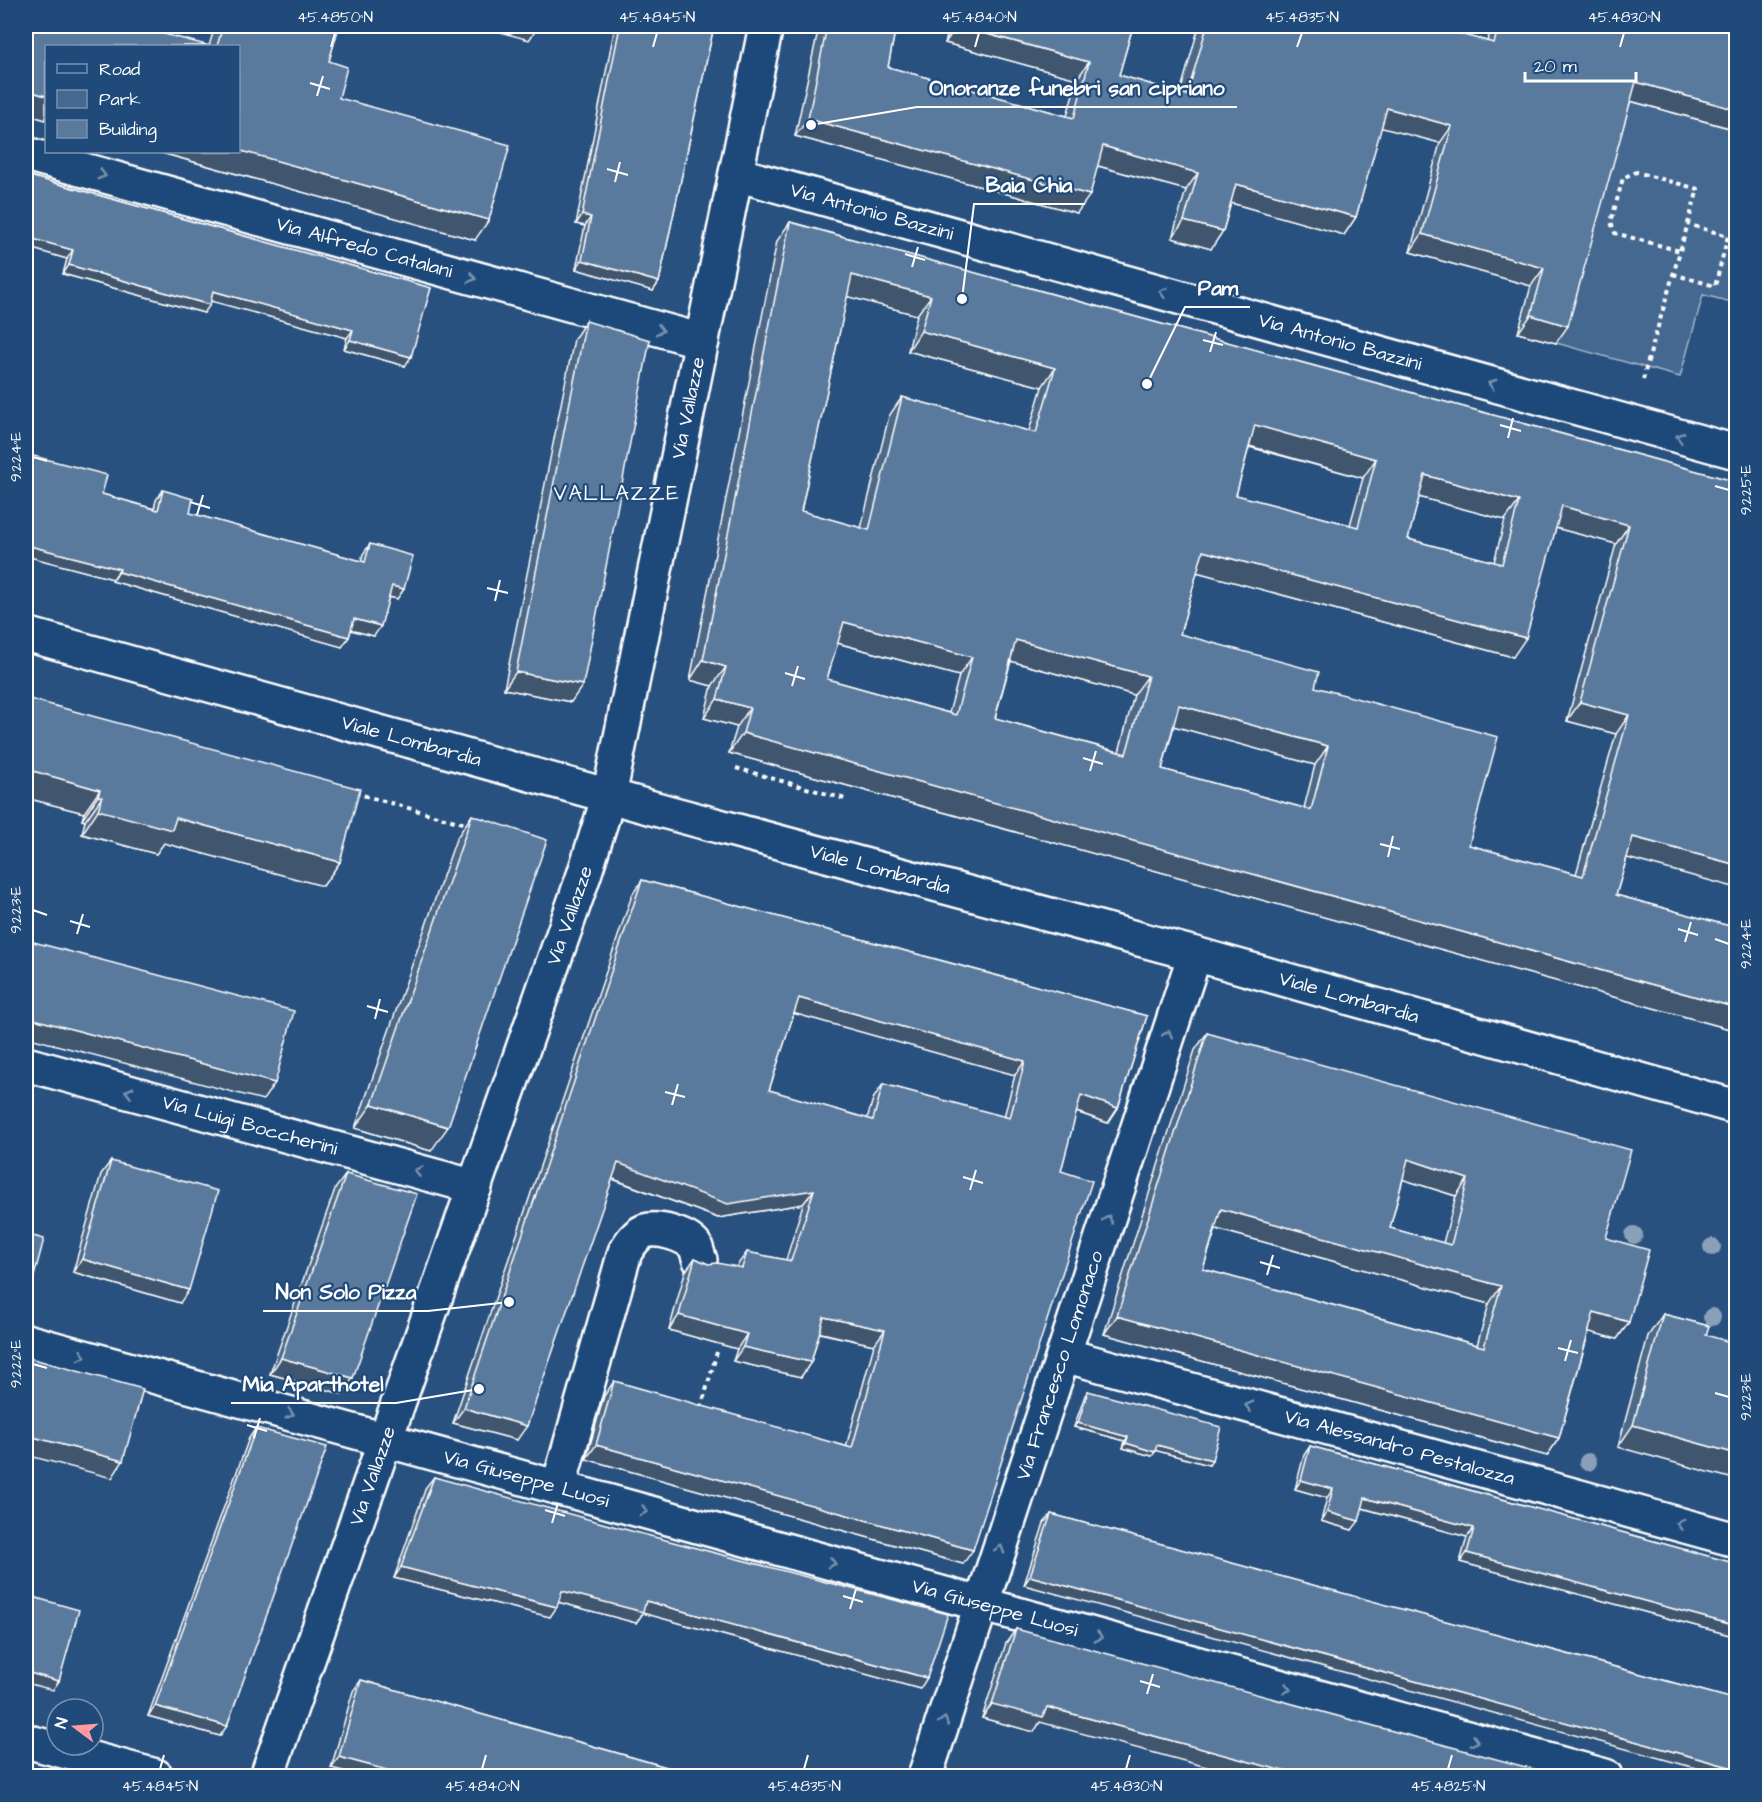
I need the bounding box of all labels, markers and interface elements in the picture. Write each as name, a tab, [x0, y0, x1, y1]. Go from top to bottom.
text: 45.4850°N	[297, 7, 373, 28]
text: 45.4845°N	[619, 7, 695, 28]
text: 45.4840°N	[941, 7, 1017, 28]
text: 45.4835°N	[1265, 7, 1339, 28]
text: 45.4830°N	[1588, 7, 1660, 28]
legend	[45, 45, 240, 153]
scale bar	[1525, 45, 1636, 83]
text: 20 m	[1534, 54, 1577, 79]
text: Road	[99, 57, 140, 82]
callout: Onoranze funebri san cipriano	[917, 68, 1237, 107]
text: Onoranze funebri san cipriano	[929, 74, 1225, 104]
text: Park	[99, 87, 141, 112]
text: Building	[99, 117, 157, 143]
callout: Baia Chia	[974, 165, 1085, 204]
one-way arrow	[97, 168, 107, 181]
text: Baia Chia	[985, 171, 1073, 200]
street label: Via Antonio Bazzini	[787, 176, 957, 248]
street label: Via Alfredo Catalani	[273, 210, 456, 285]
callout: Pam	[1185, 268, 1250, 307]
one-way arrow	[466, 271, 477, 283]
text: Pam	[1198, 274, 1239, 303]
one-way arrow	[1158, 287, 1168, 300]
street label: Via Antonio Bazzini	[1255, 306, 1425, 378]
one-way arrow	[655, 323, 665, 336]
street label: Via Vallazze	[664, 354, 712, 462]
one-way arrow	[1487, 379, 1498, 391]
one-way arrow	[1675, 431, 1685, 444]
text: 9.224°E	[6, 432, 27, 482]
text: 9.225°E	[1736, 465, 1757, 515]
district label: VALLAZZE	[554, 479, 680, 508]
street label: Viale Lombardia	[338, 708, 485, 774]
street label: Viale Lombardia	[807, 837, 954, 902]
street label: Via Vallazze	[539, 862, 600, 969]
text: 9.223°E	[6, 886, 27, 934]
text: 9.224°E	[1736, 919, 1757, 969]
street label: Viale Lombardia	[1276, 964, 1422, 1031]
one-way arrow	[1160, 1029, 1173, 1040]
one-way arrow	[124, 1087, 134, 1100]
street label: Via Luigi Boccherini	[159, 1088, 341, 1163]
one-way arrow	[413, 1166, 423, 1179]
one-way arrow	[1100, 1214, 1113, 1225]
street label: Via Francesco Lomonaco	[1009, 1247, 1111, 1484]
callout: Non Solo Pizza	[263, 1272, 428, 1311]
text: Non Solo Pizza	[276, 1278, 417, 1307]
text: 9.222°E	[6, 1340, 27, 1388]
one-way arrow	[77, 1349, 87, 1362]
callout: Mia Aparthotel	[231, 1364, 396, 1403]
text: Mia Aparthotel	[243, 1370, 384, 1400]
text: 9.223°E	[1736, 1373, 1757, 1421]
one-way arrow	[1244, 1401, 1255, 1413]
street label: Via Alessandro Pestalozza	[1281, 1402, 1518, 1492]
one-way arrow	[284, 1407, 295, 1419]
street label: Via Vallazze	[342, 1422, 403, 1530]
street label: Via Giuseppe Luosi	[440, 1443, 613, 1515]
one-way arrow	[639, 1504, 649, 1517]
one-way arrow	[1675, 1519, 1685, 1532]
one-way arrow	[993, 1544, 1005, 1555]
one-way arrow	[826, 1556, 837, 1568]
street label: Via Giuseppe Luosi	[909, 1572, 1081, 1644]
one-way arrow	[1093, 1630, 1104, 1642]
one-way arrow	[1282, 1681, 1292, 1694]
north arrow	[45, 1697, 105, 1757]
text: N	[50, 1715, 73, 1731]
one-way arrow	[936, 1716, 949, 1727]
one-way arrow	[1470, 1733, 1480, 1746]
text: 45.4845°N	[122, 1776, 198, 1797]
text: 45.4840°N	[444, 1776, 520, 1797]
text: 45.4835°N	[767, 1776, 841, 1797]
text: 45.4830°N	[1090, 1776, 1162, 1797]
text: 45.4825°N	[1411, 1776, 1485, 1797]

